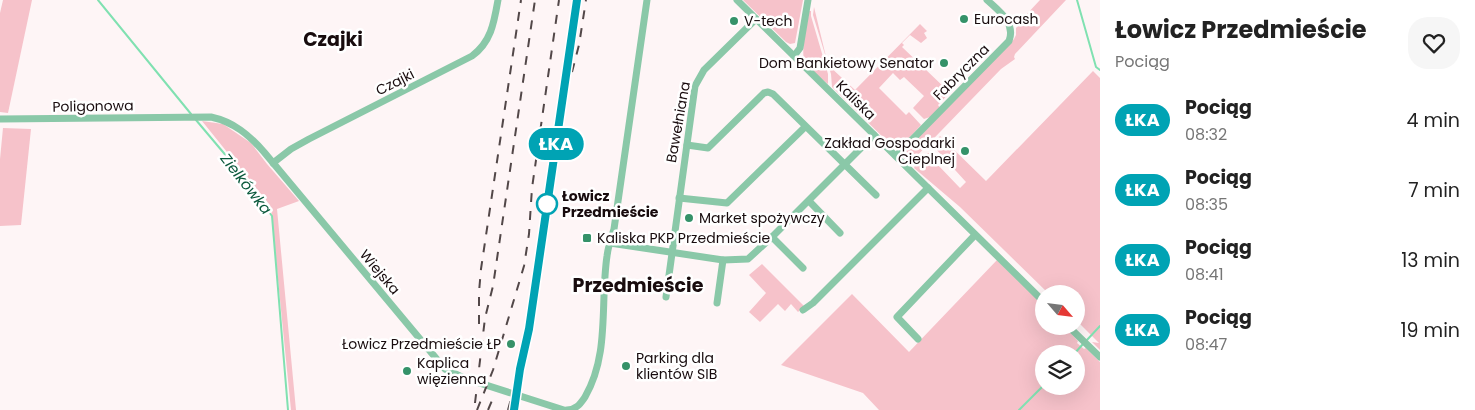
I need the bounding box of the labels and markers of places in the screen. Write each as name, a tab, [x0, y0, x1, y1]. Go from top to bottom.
place label: Eurocash	[974, 9, 1039, 29]
place label: V-tech	[744, 11, 792, 31]
marker: Eurocash	[958, 13, 970, 25]
marker: V-tech	[728, 15, 740, 27]
place label: Dom Bankietowy Senator	[759, 53, 934, 73]
marker: Dom Bankietowy Senator	[938, 57, 950, 69]
place label: Zakład Gospodarki Cieplnej	[824, 133, 955, 169]
marker: Zakład Gospodarki Cieplnej	[959, 145, 971, 157]
place label: Łowicz Przedmieście	[562, 186, 659, 222]
marker: Łowicz Przedmieście	[536, 193, 558, 215]
place label: Market spożywczy	[699, 208, 825, 228]
marker: Market spożywczy	[683, 212, 695, 224]
place label: Kaliska PKP Przedmieście	[597, 228, 770, 248]
marker: Kaliska PKP Przedmieście	[581, 232, 593, 244]
place label: Łowicz Przedmieście ŁP	[342, 334, 501, 354]
marker: Łowicz Przedmieście ŁP	[505, 338, 517, 350]
place label: Parking dla klientów SIB	[636, 348, 717, 384]
place label: Kaplica więzienna	[417, 353, 486, 389]
marker: Parking dla klientów SIB	[620, 360, 632, 372]
marker: Kaplica więzienna	[401, 365, 413, 377]

